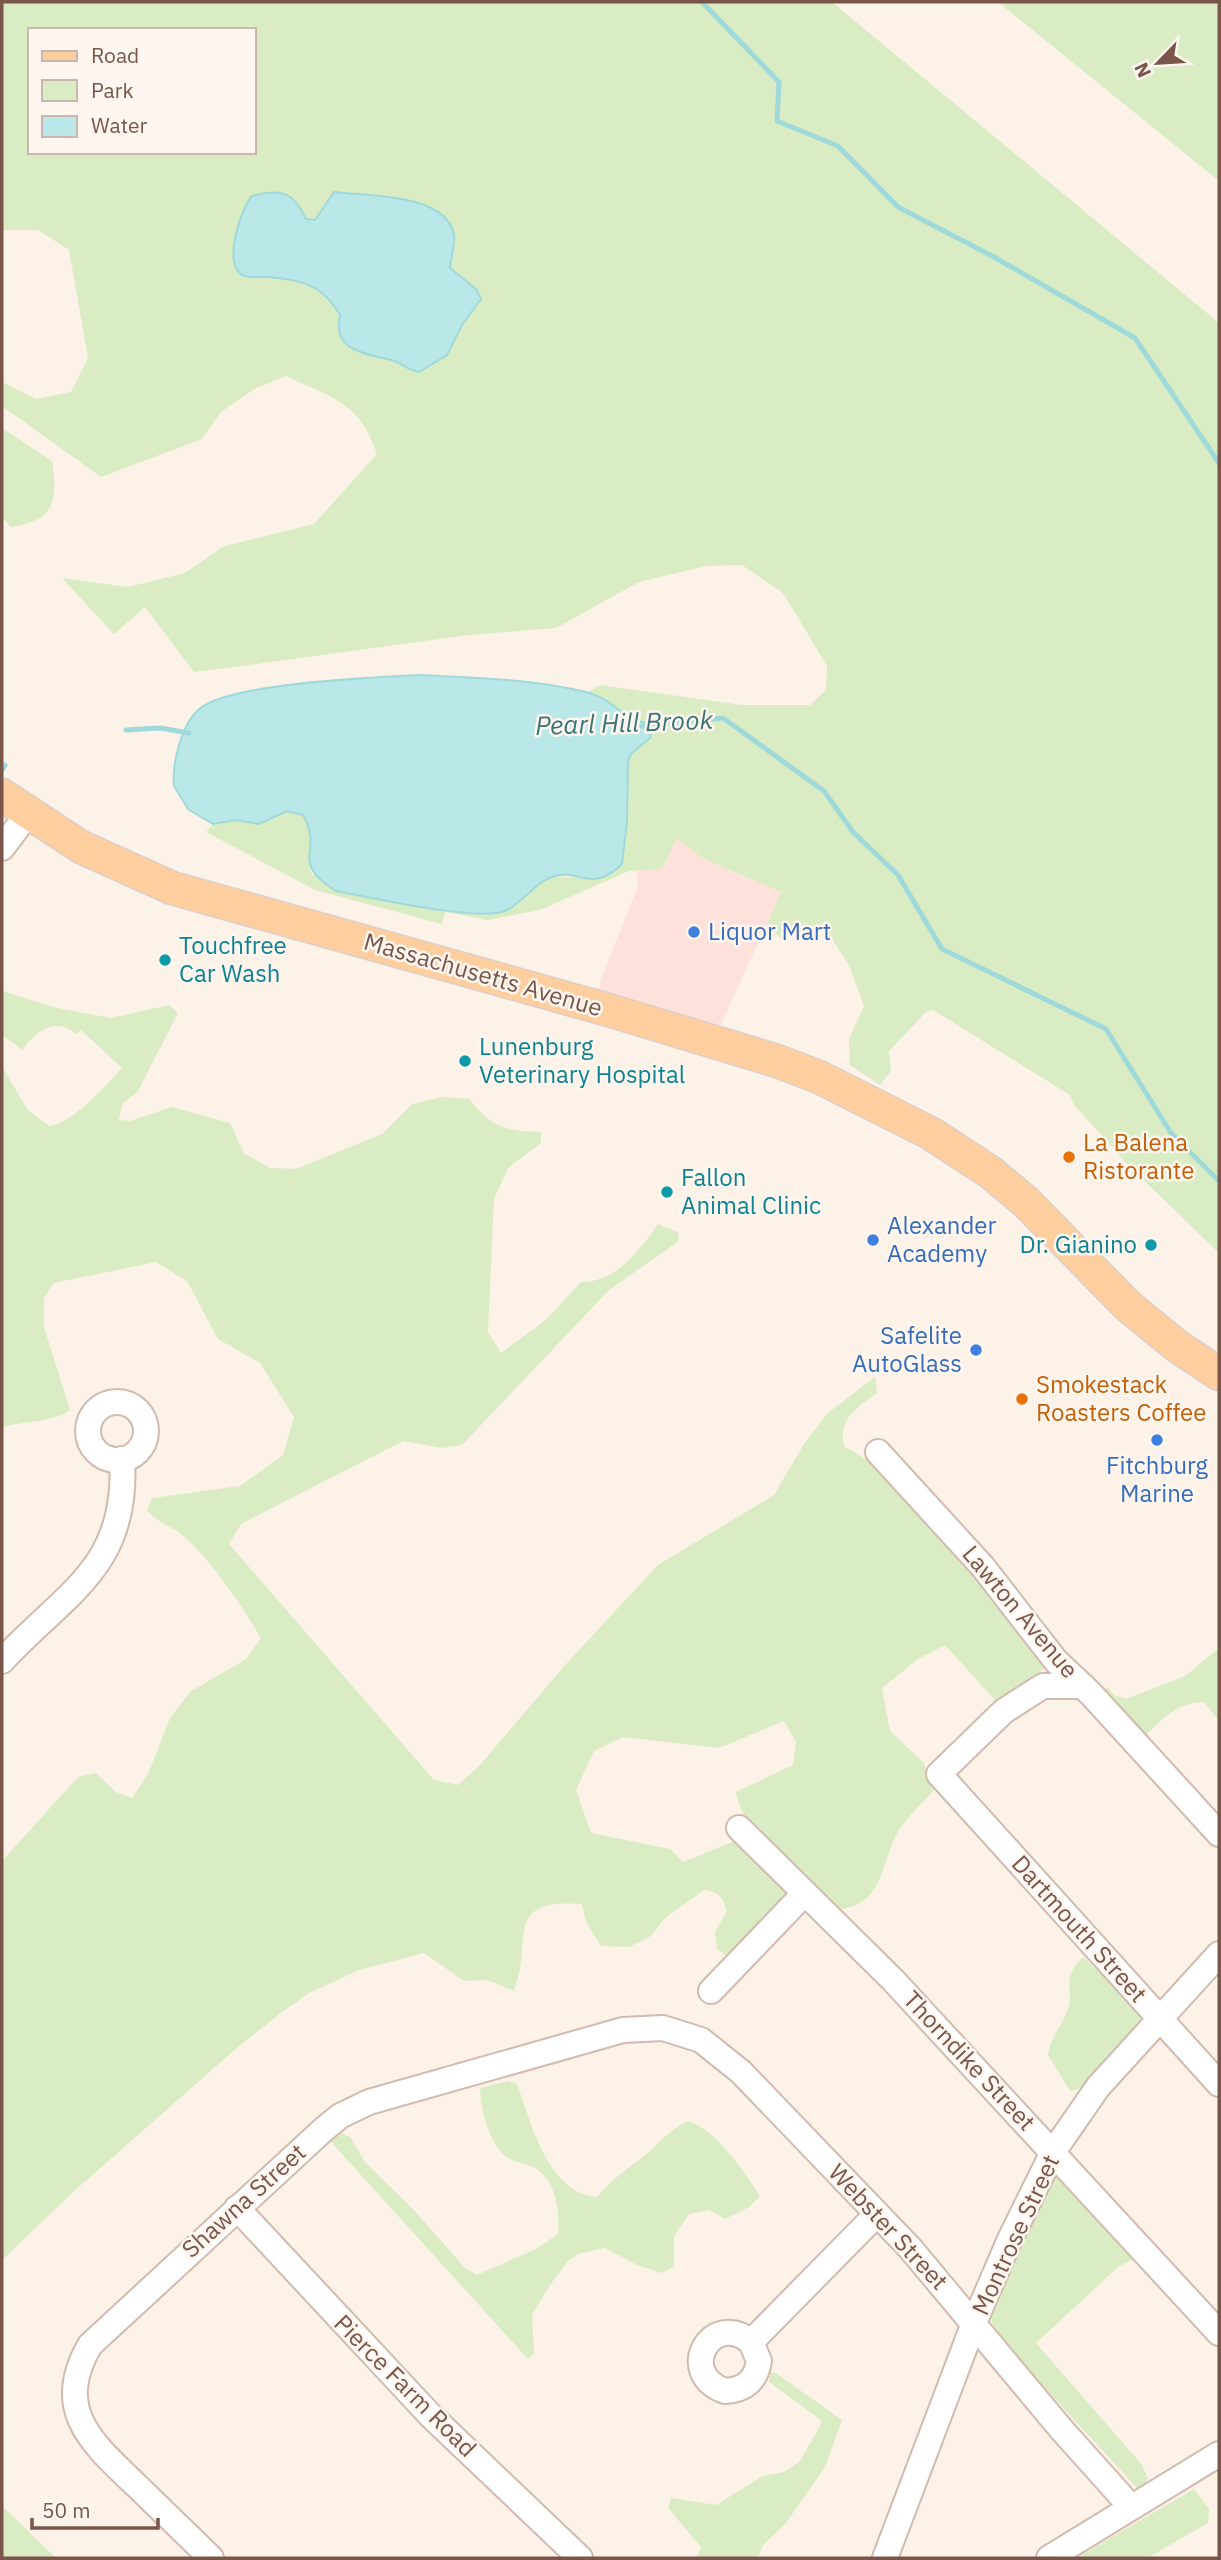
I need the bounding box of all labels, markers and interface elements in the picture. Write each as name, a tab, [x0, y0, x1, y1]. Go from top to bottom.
legend	[28, 28, 256, 154]
north arrow	[1123, 28, 1193, 98]
text: Road	[91, 41, 139, 69]
text: N	[1129, 59, 1156, 81]
text: Park	[91, 76, 134, 104]
text: Water	[91, 111, 148, 139]
water label: Pearl Hill Brook	[534, 702, 714, 742]
place label: Liquor Mart	[708, 915, 831, 947]
marker: Liquor Mart	[686, 924, 702, 940]
street label: Massachusetts Avenue	[360, 925, 606, 1023]
place label: Touchfree Car Wash	[179, 929, 287, 989]
marker: Touchfree Car Wash	[157, 952, 173, 968]
place label: Lunenburg Veterinary Hospital	[479, 1030, 685, 1090]
marker: Lunenburg Veterinary Hospital	[457, 1053, 473, 1069]
place label: La Balena Ristorante	[1083, 1126, 1194, 1186]
marker: La Balena Ristorante	[1061, 1149, 1077, 1165]
place label: Fallon Animal Clinic	[681, 1161, 821, 1221]
marker: Fallon Animal Clinic	[659, 1184, 675, 1200]
place label: Alexander Academy	[887, 1209, 997, 1269]
place label: Dr. Gianino	[1020, 1228, 1137, 1260]
marker: Alexander Academy	[865, 1232, 881, 1248]
marker: Dr. Gianino	[1143, 1237, 1159, 1253]
place label: Safelite AutoGlass	[852, 1319, 962, 1379]
marker: Safelite AutoGlass	[968, 1342, 984, 1358]
place label: Smokestack Roasters Coffee	[1036, 1368, 1206, 1428]
marker: Smokestack Roasters Coffee	[1014, 1391, 1030, 1407]
marker: Fitchburg Marine	[1149, 1432, 1165, 1448]
place label: Fitchburg Marine	[1106, 1449, 1208, 1509]
street label: Lawton Avenue	[956, 1538, 1086, 1685]
street label: Dartmouth Street	[1005, 1848, 1154, 2009]
street label: Thorndike Street	[897, 1984, 1043, 2137]
street label: Shawna Street	[174, 2136, 312, 2265]
street label: Montrose Street	[964, 2149, 1066, 2320]
street label: Webster Street	[822, 2156, 955, 2296]
street label: Pierce Farm Road	[328, 2307, 484, 2463]
scale bar	[32, 2486, 158, 2530]
text: 50 m	[42, 2496, 91, 2524]

